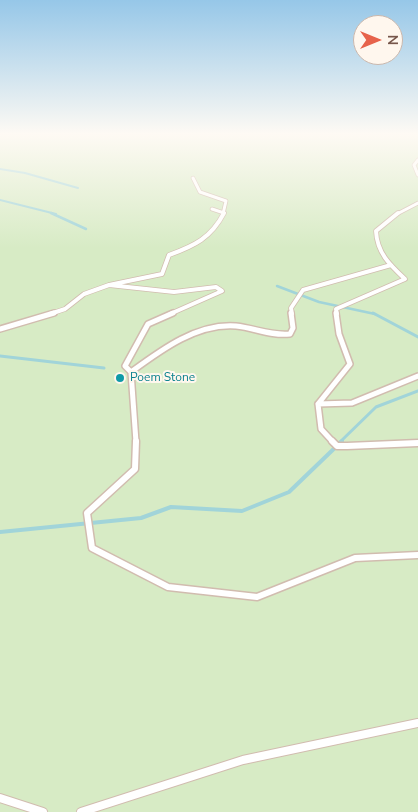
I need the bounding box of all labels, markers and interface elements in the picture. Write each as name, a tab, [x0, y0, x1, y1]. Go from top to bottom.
north arrow	[353, 15, 403, 65]
text: N	[383, 35, 402, 45]
place label: Poem Stone	[130, 371, 195, 385]
marker: Poem Stone	[114, 372, 126, 384]

